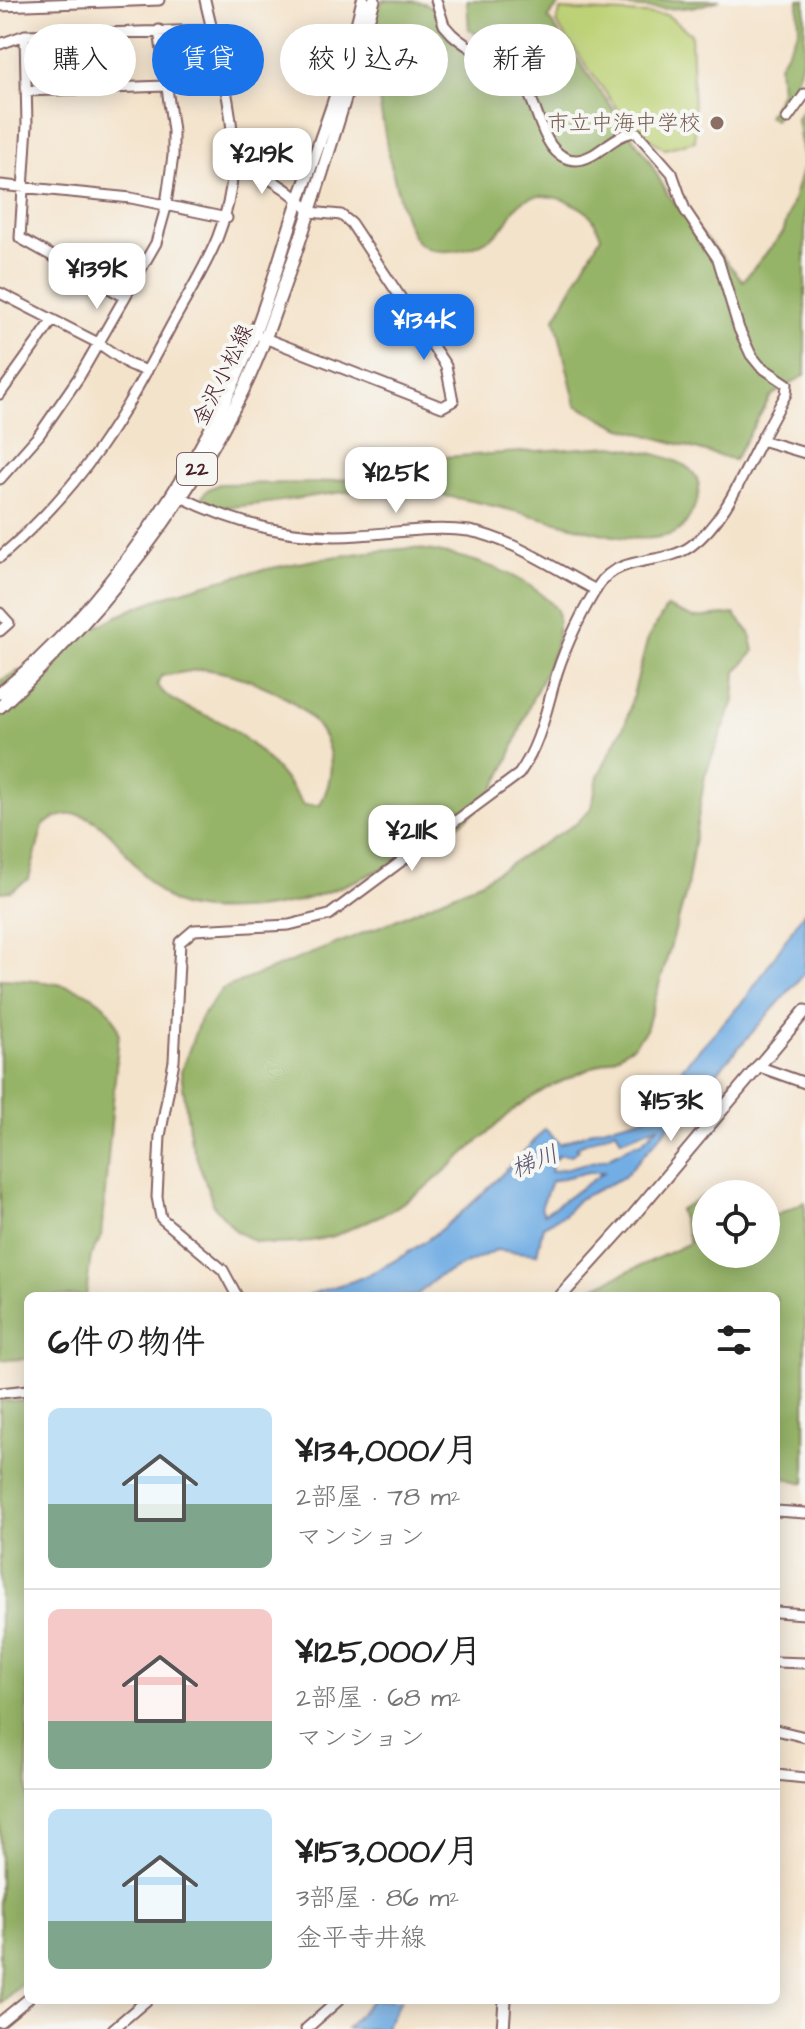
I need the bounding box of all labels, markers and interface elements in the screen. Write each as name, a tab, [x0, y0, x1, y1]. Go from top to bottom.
chip: 購入	[24, 24, 136, 96]
chip: 賃貸	[152, 24, 264, 96]
chip: 絞り込み	[280, 24, 448, 96]
chip: 新着	[464, 24, 576, 96]
place label: 市立中海中学校	[547, 108, 701, 139]
marker: 市立中海中学校	[708, 114, 726, 132]
pin: ¥219K	[206, 128, 318, 196]
text: ¥219K	[231, 136, 293, 172]
pin: ¥139K	[41, 243, 153, 311]
text: ¥139K	[67, 251, 128, 287]
pin: ¥134K	[368, 294, 480, 362]
text: ¥134K	[392, 302, 456, 338]
street label: 金沢小松線	[185, 319, 261, 431]
pin: ¥125K	[340, 447, 452, 515]
road number: 22	[177, 453, 217, 485]
text: ¥125K	[363, 455, 429, 491]
pin: ¥211K	[356, 805, 468, 873]
text: ¥211K	[386, 813, 438, 849]
pin: ¥153K	[615, 1075, 727, 1143]
text: ¥153K	[639, 1083, 703, 1119]
water label: 梯川	[507, 1138, 563, 1186]
map controls	[692, 1180, 780, 1268]
button: locate	[692, 1180, 780, 1268]
icon: filters	[712, 1318, 756, 1362]
text: 6件の物件	[48, 1319, 205, 1367]
text: ¥134,000/月	[296, 1427, 479, 1475]
icon: home	[112, 1440, 208, 1536]
text: 2部屋 · 78 m²	[296, 1479, 461, 1515]
text: マンション	[296, 1519, 425, 1555]
text: ¥125,000/月	[296, 1628, 482, 1676]
icon: home	[112, 1641, 208, 1737]
text: 2部屋 · 68 m²	[296, 1680, 461, 1716]
text: マンション	[296, 1720, 425, 1756]
text: ¥153,000/月	[296, 1828, 480, 1876]
icon: home	[112, 1841, 208, 1937]
text: 3部屋 · 86 m²	[296, 1880, 459, 1916]
text: 金平寺井線	[296, 1920, 426, 1956]

